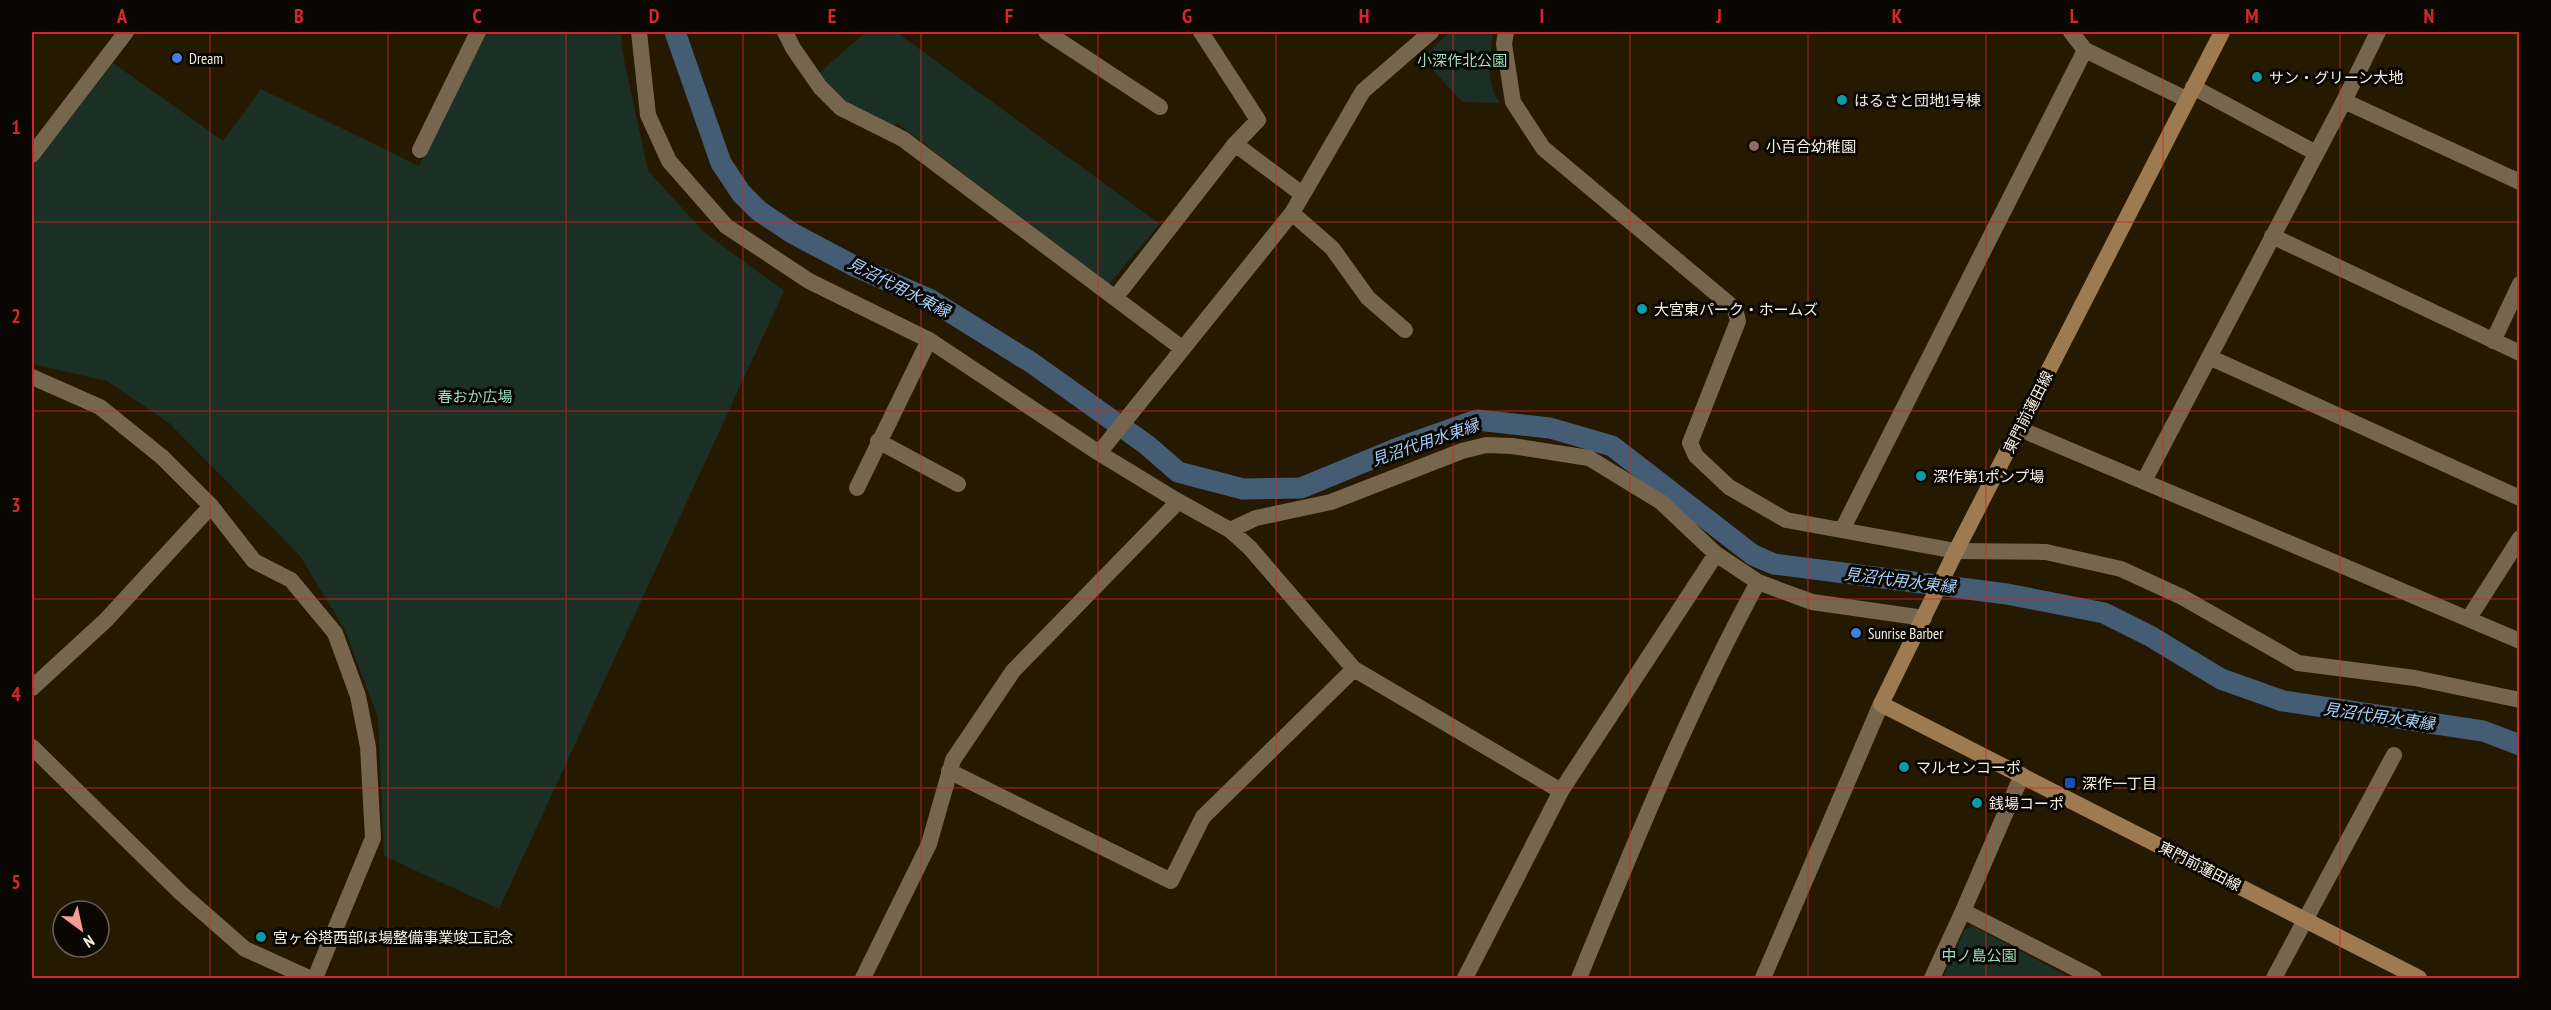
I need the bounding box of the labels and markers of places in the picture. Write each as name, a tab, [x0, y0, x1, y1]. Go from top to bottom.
place label: Dream	[189, 49, 223, 68]
marker: Dream	[170, 51, 184, 65]
place label: サン・グリーン大地	[2269, 68, 2403, 87]
marker: サン・グリーン大地	[2250, 70, 2264, 84]
place label: はるさと団地1号棟	[1854, 91, 1981, 110]
marker: はるさと団地1号棟	[1835, 93, 1849, 107]
place label: 小百合幼稚園	[1766, 137, 1856, 156]
marker: 小百合幼稚園	[1747, 139, 1761, 153]
place label: 大宮東パーク・ホームズ	[1654, 300, 1818, 319]
marker: 大宮東パーク・ホームズ	[1635, 302, 1649, 316]
place label: 深作第1ポンプ場	[1933, 467, 2044, 486]
marker: 深作第1ポンプ場	[1914, 469, 1928, 483]
place label: Sunrise Barber	[1868, 624, 1944, 643]
marker: Sunrise Barber	[1849, 626, 1863, 640]
place label: マルセンコーポ	[1916, 758, 2021, 777]
marker: マルセンコーポ	[1897, 760, 1911, 774]
place label: 深作一丁目	[2082, 774, 2157, 793]
marker: 深作一丁目	[2063, 776, 2077, 790]
place label: 銭場コーポ	[1989, 794, 2064, 813]
marker: 銭場コーポ	[1970, 796, 1984, 810]
place label: 宮ヶ谷塔西部ほ場整備事業竣工記念	[273, 928, 513, 947]
marker: 宮ヶ谷塔西部ほ場整備事業竣工記念	[254, 930, 268, 944]

